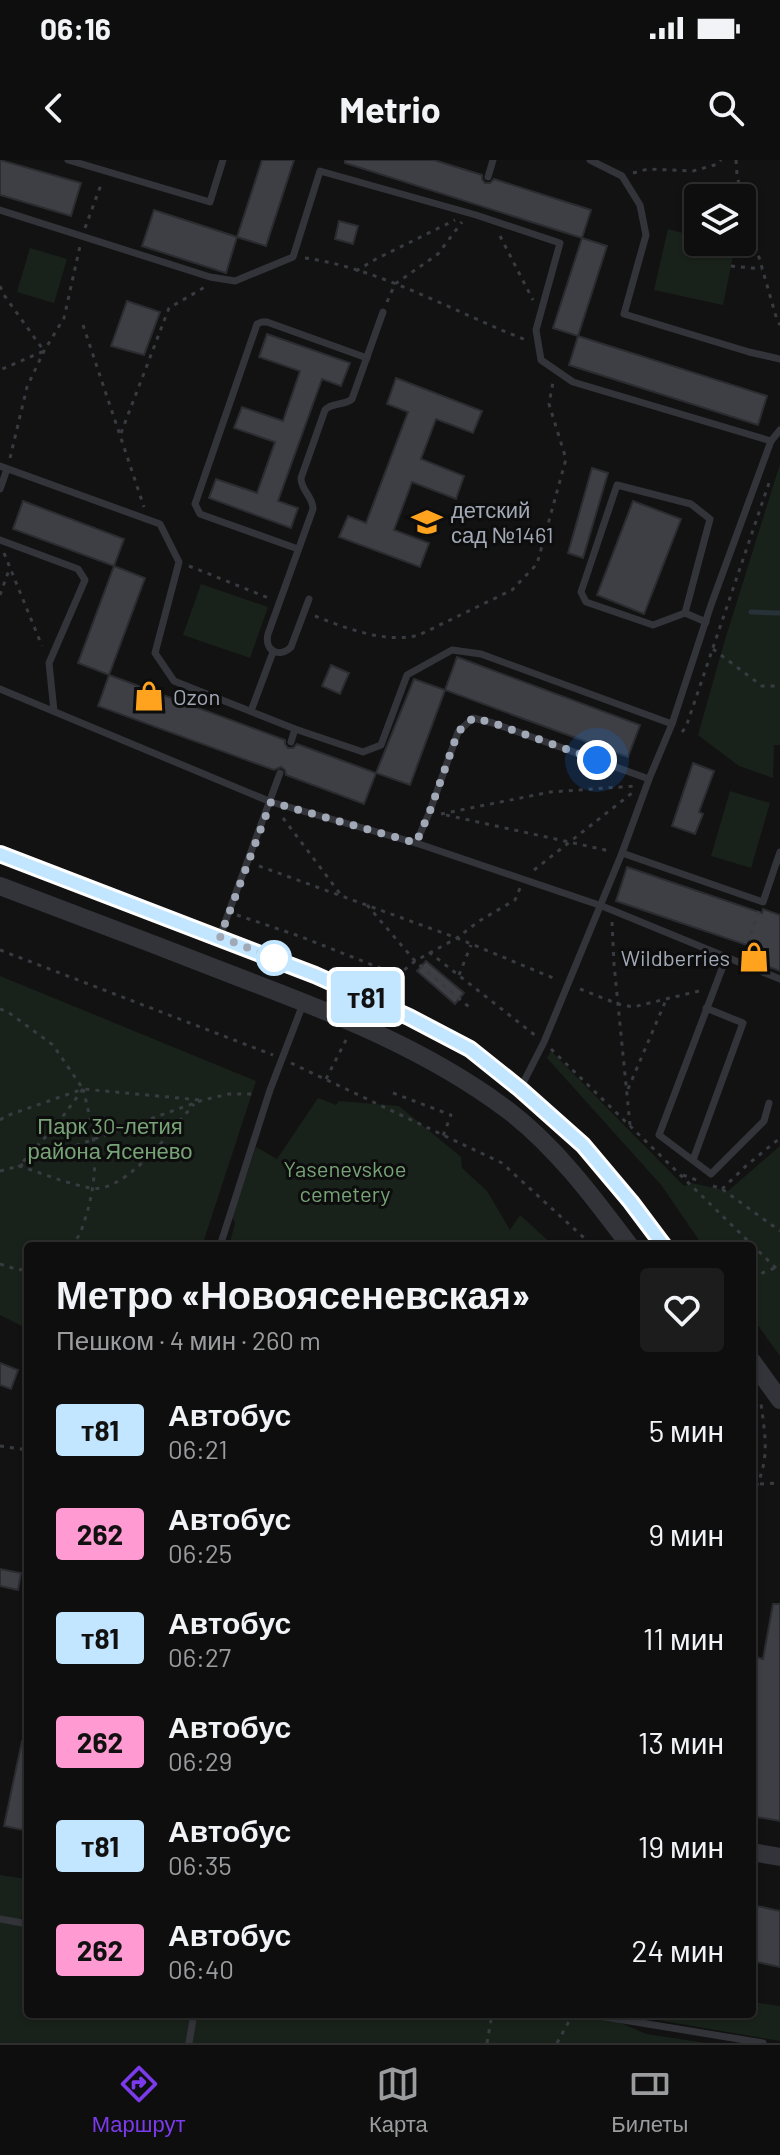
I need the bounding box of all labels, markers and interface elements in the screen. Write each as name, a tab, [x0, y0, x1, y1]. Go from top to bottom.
text: 06:16	[40, 10, 111, 46]
icon: back	[32, 86, 76, 130]
icon: search	[704, 86, 748, 130]
text: Metrio	[339, 87, 441, 130]
map controls	[684, 184, 756, 256]
button: layers	[684, 184, 756, 256]
place label: детский сад №1461	[451, 496, 554, 548]
school or university icon: детский сад №1461	[410, 505, 444, 539]
shop icon: Ozon	[132, 679, 166, 713]
place label: Ozon	[173, 683, 220, 709]
your location	[577, 740, 617, 780]
shop icon: Wildberries	[737, 940, 771, 974]
unlabelled marker	[257, 941, 291, 975]
place label: Wildberries	[621, 944, 730, 970]
line badge: т81	[320, 971, 412, 1023]
text: т81	[347, 980, 385, 1014]
park label: Парк 30-летия района Ясенево	[28, 1112, 192, 1164]
park label: Yasenevskoe cemetery	[284, 1155, 406, 1206]
button: heart	[640, 1268, 724, 1352]
text: Метро «Новоясеневская»	[56, 1271, 530, 1317]
text: Пешком · 4 мин · 260 m	[56, 1324, 321, 1355]
text: Автобус	[168, 1396, 291, 1432]
text: 5 мин	[649, 1412, 724, 1448]
text: т81	[81, 1413, 119, 1447]
text: 06:21	[168, 1433, 228, 1464]
text: Автобус	[168, 1500, 291, 1536]
text: 9 мин	[648, 1516, 724, 1552]
text: 262	[77, 1517, 123, 1551]
text: 06:25	[168, 1537, 232, 1568]
text: Автобус	[168, 1604, 291, 1640]
text: 11 мин	[643, 1620, 724, 1656]
text: т81	[81, 1621, 119, 1655]
text: 06:27	[168, 1641, 231, 1672]
text: Автобус	[168, 1708, 291, 1744]
text: 13 мин	[638, 1724, 724, 1760]
text: 262	[77, 1725, 123, 1759]
text: 06:29	[168, 1745, 232, 1776]
text: Автобус	[168, 1812, 291, 1848]
text: 19 мин	[638, 1828, 724, 1864]
text: т81	[81, 1829, 119, 1863]
text: 06:35	[168, 1849, 232, 1880]
text: Автобус	[168, 1916, 291, 1952]
text: 24 мин	[631, 1932, 724, 1968]
text: 262	[77, 1933, 123, 1967]
text: 06:40	[168, 1953, 234, 1984]
tab: Маршрут	[92, 2062, 185, 2138]
tab: Карта	[369, 2062, 428, 2138]
tab: Билеты	[611, 2062, 688, 2138]

